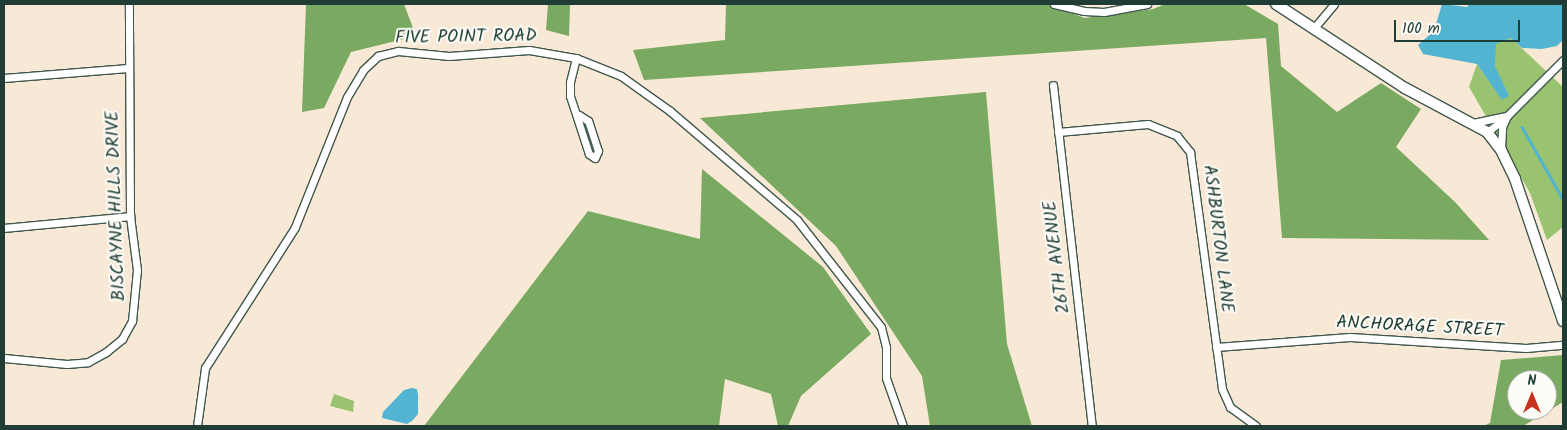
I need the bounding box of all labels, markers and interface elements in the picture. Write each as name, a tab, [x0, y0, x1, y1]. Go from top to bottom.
scale bar	[1397, 10, 1523, 42]
text: 100 m	[1402, 17, 1440, 41]
street label: FIVE POINT ROAD	[395, 26, 537, 50]
street label: BISCAYNE HILLS DRIVE	[103, 110, 131, 302]
street label: ASHBURTON LANE	[1197, 164, 1237, 314]
street label: 26TH AVENUE	[1040, 199, 1076, 315]
street label: ANCHORAGE STREET	[1336, 313, 1504, 343]
north arrow	[1507, 370, 1557, 420]
text: N	[1528, 370, 1536, 392]

